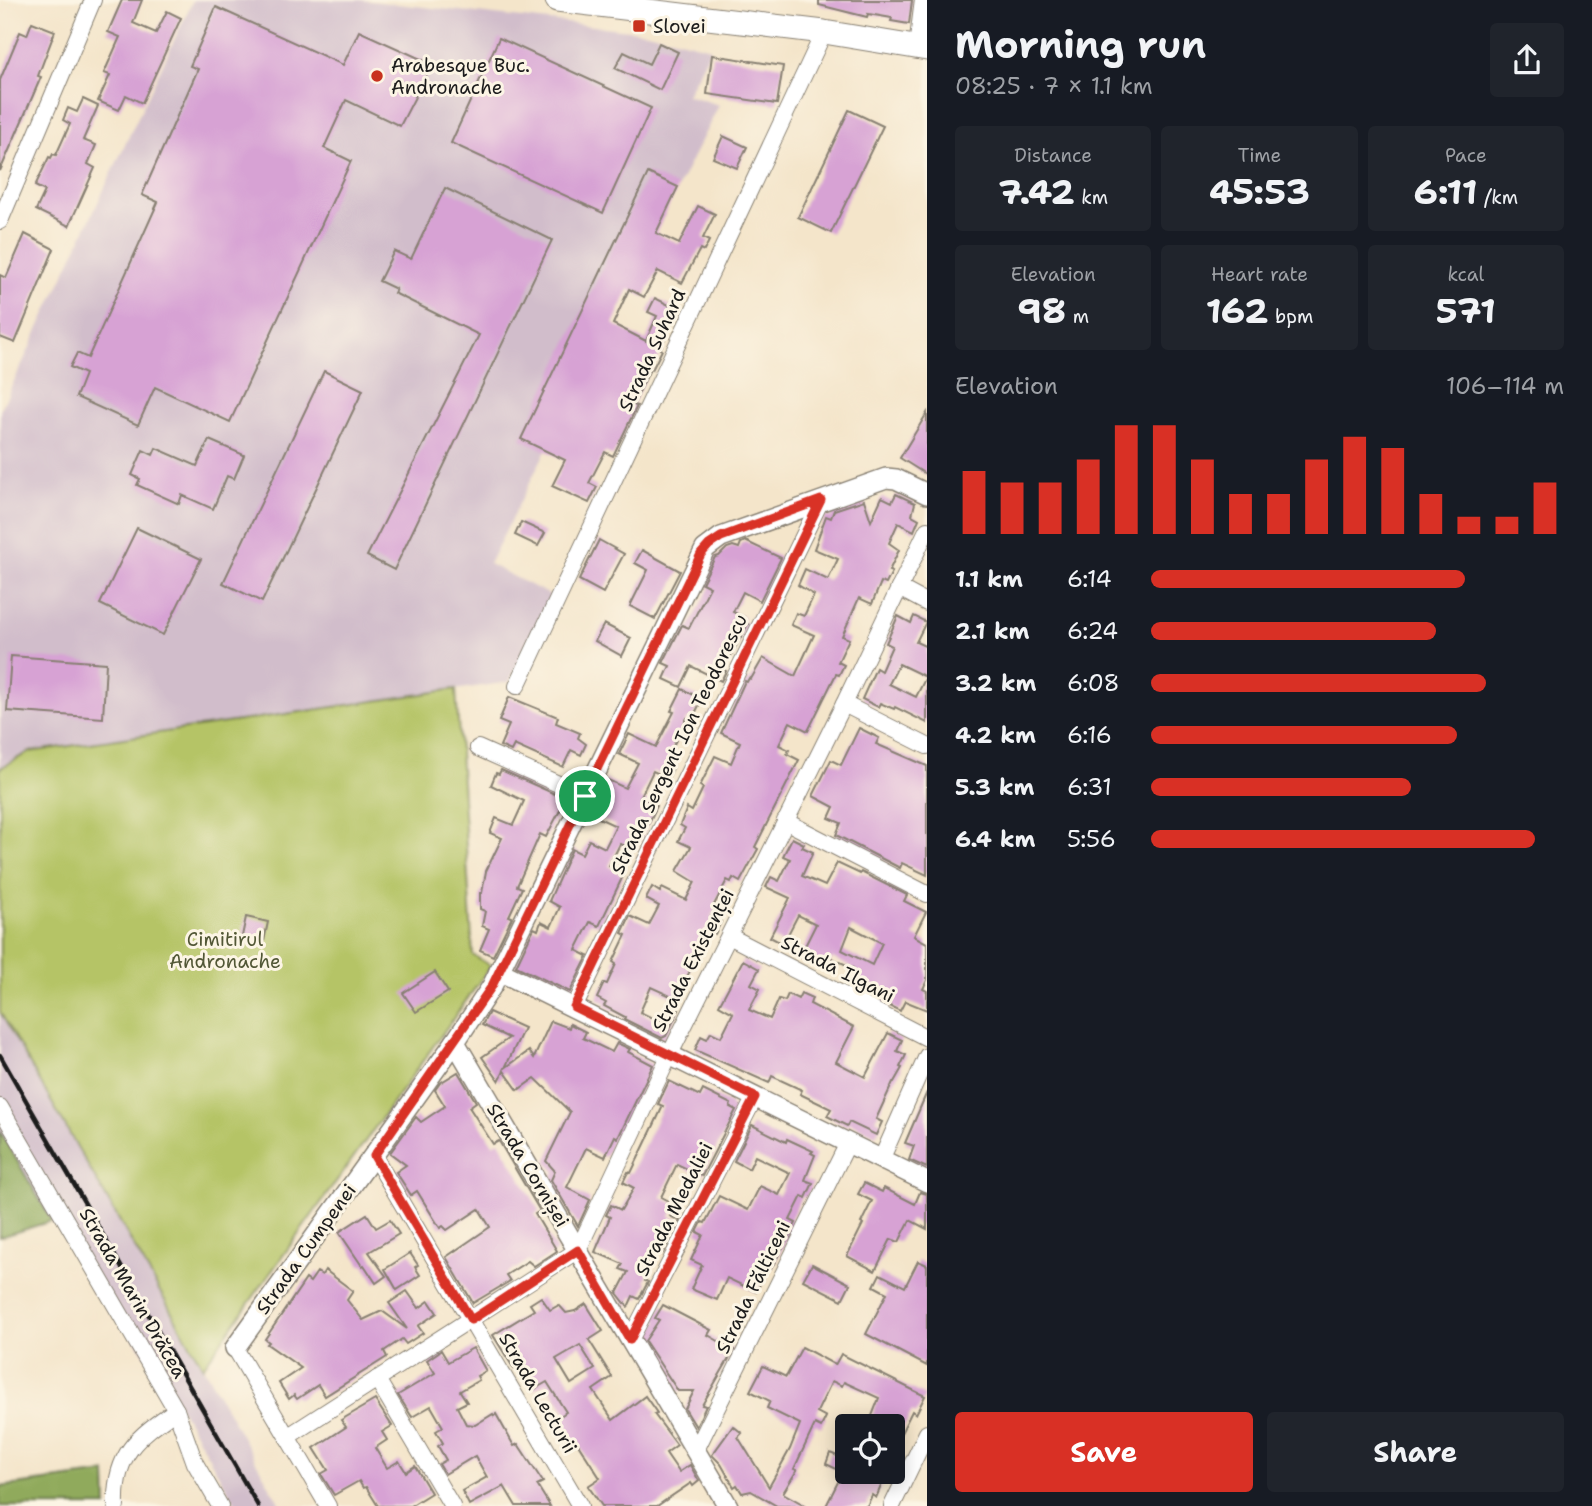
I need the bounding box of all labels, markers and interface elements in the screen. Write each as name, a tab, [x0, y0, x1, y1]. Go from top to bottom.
place label: Slovei	[653, 14, 706, 39]
marker: Slovei	[631, 18, 647, 34]
text: Morning run	[955, 19, 1206, 70]
button: share	[1490, 23, 1564, 97]
place label: Arabesque Buc. Andronache	[391, 53, 530, 100]
marker: Arabesque Buc. Andronache	[369, 68, 385, 84]
text: 08:25 · 7 × 1.1 km	[955, 71, 1153, 101]
text: Distance	[1014, 143, 1092, 168]
text: Time	[1238, 143, 1281, 168]
text: Pace	[1445, 143, 1487, 168]
text: 7.42	[998, 168, 1075, 215]
text: 45:53	[1209, 168, 1310, 215]
text: 6:11	[1414, 168, 1478, 215]
text: km	[1075, 185, 1108, 210]
text: /km	[1478, 185, 1518, 210]
text: Elevation	[1011, 262, 1096, 287]
text: Heart rate	[1211, 262, 1308, 287]
text: kcal	[1447, 262, 1484, 287]
street label: Strada Suhard	[613, 285, 691, 415]
text: 98	[1017, 287, 1066, 334]
text: 162	[1206, 287, 1269, 334]
text: 571	[1436, 287, 1496, 334]
text: m	[1066, 304, 1089, 329]
text: bpm	[1269, 304, 1313, 329]
text: Elevation	[955, 371, 1058, 401]
text: 106–114 m	[1446, 371, 1564, 401]
text: 1.1 km	[955, 564, 1023, 594]
text: 6:14	[1067, 564, 1112, 594]
street label: Strada Sergent Ion Teodorescu	[605, 610, 753, 878]
text: 2.1 km	[955, 616, 1029, 646]
text: 6:24	[1067, 616, 1118, 646]
text: 3.2 km	[955, 668, 1037, 698]
text: 6:08	[1067, 668, 1120, 698]
text: 4.2 km	[955, 720, 1036, 750]
text: 6:16	[1067, 720, 1112, 750]
pin	[555, 766, 615, 826]
text: 5.3 km	[955, 772, 1035, 802]
text: 6:31	[1067, 772, 1112, 802]
icon: arrive	[566, 777, 604, 815]
text: 6.4 km	[955, 824, 1036, 854]
text: 5:56	[1067, 824, 1116, 854]
street label: Strada Existenței	[646, 884, 741, 1036]
park label: Cimitirul Andronache	[169, 927, 281, 974]
street label: Strada Ilgani	[777, 930, 899, 1008]
street label: Strada Cornișei	[480, 1098, 575, 1232]
street label: Strada Medaliei	[629, 1138, 719, 1280]
street label: Strada Cumpenei	[250, 1179, 362, 1319]
street label: Strada Marin Drăcea	[74, 1203, 192, 1383]
street label: Strada Fălticeni	[710, 1216, 796, 1358]
street label: Strada Lecturii	[493, 1328, 583, 1458]
button: Save	[955, 1412, 1253, 1492]
button: Share	[1267, 1412, 1564, 1492]
map controls	[835, 1414, 905, 1484]
button: locate	[835, 1414, 905, 1484]

